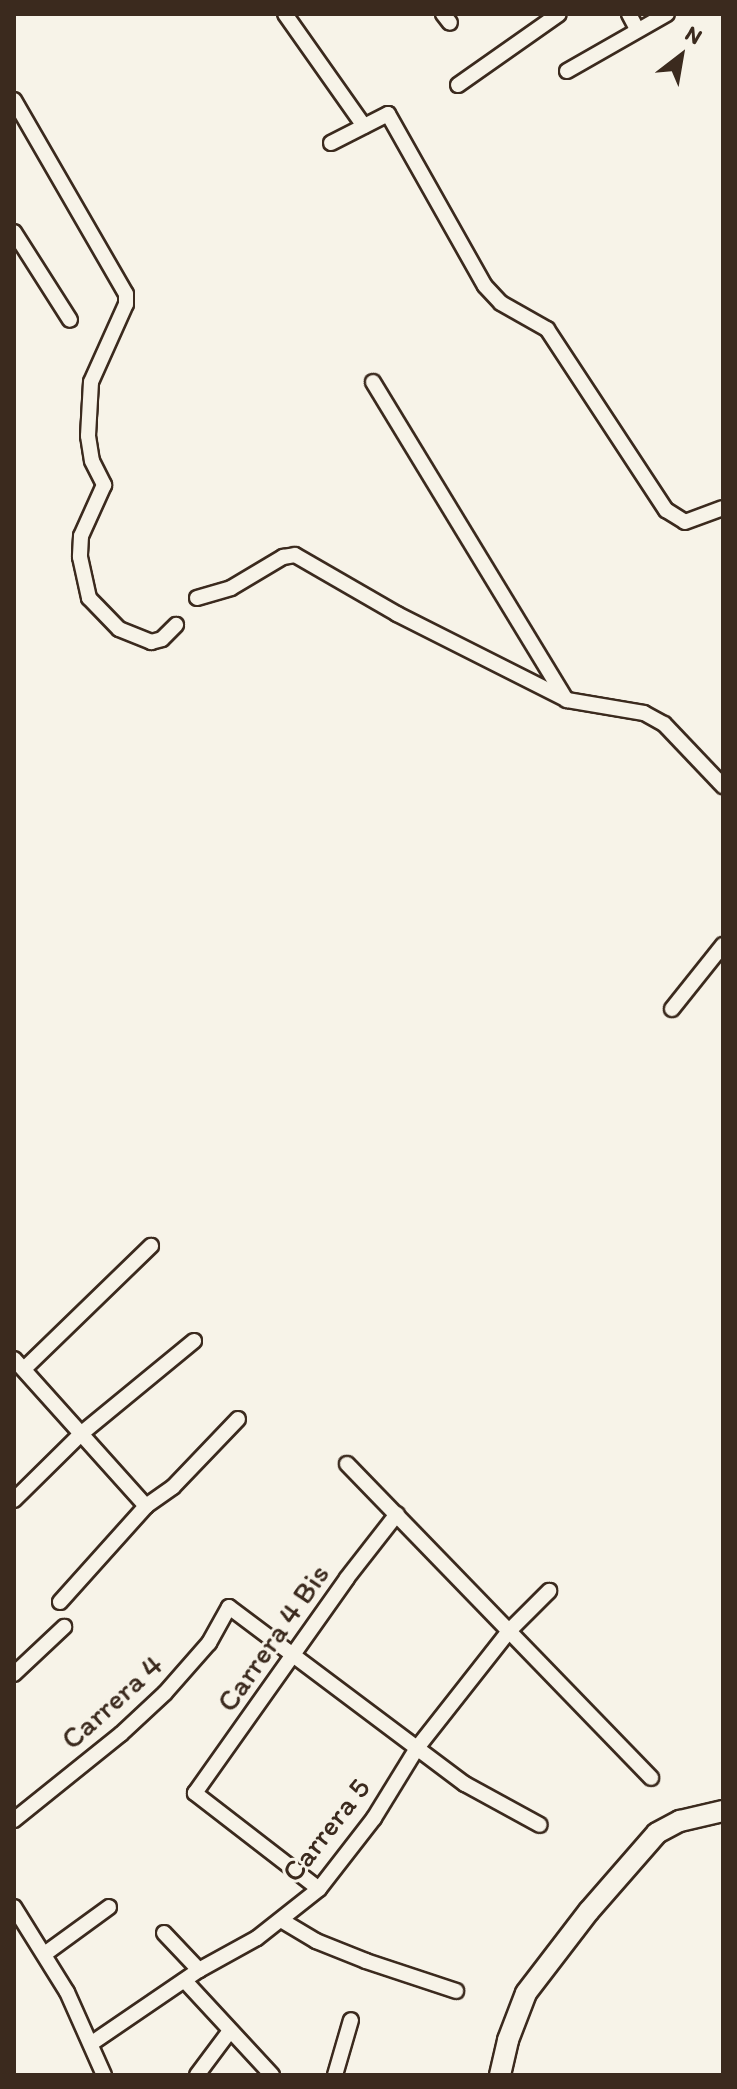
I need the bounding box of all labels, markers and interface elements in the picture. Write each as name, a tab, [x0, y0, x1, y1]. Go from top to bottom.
north arrow	[641, 16, 721, 96]
text: N	[680, 20, 707, 50]
street label: Carrera 4 Bis	[209, 1557, 337, 1719]
street label: Carrera 4	[54, 1647, 170, 1757]
street label: Carrera 5	[274, 1771, 378, 1889]

